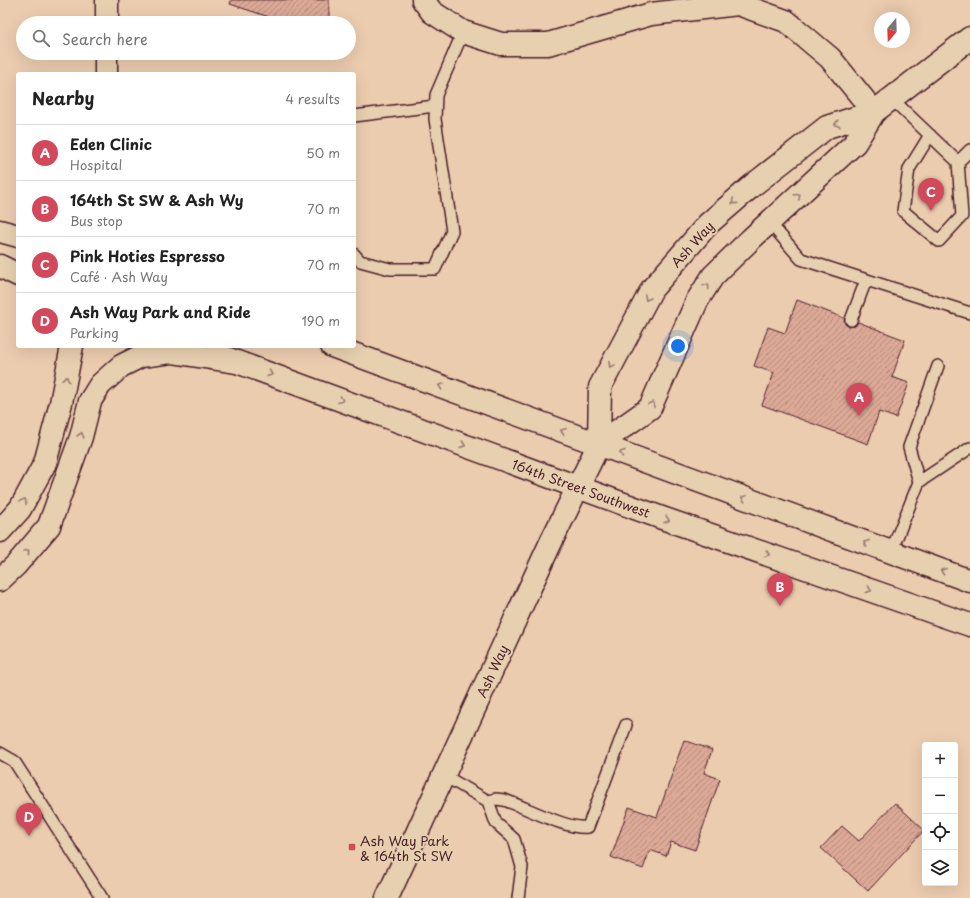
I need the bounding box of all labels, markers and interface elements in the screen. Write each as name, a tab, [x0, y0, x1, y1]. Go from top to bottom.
north arrow	[874, 12, 910, 48]
search box	[16, 16, 356, 60]
icon: search	[30, 27, 52, 49]
text: Search here	[62, 27, 148, 50]
text: Nearby	[32, 85, 94, 111]
text: 4 results	[286, 89, 340, 108]
one-way arrow	[834, 119, 841, 128]
text: Eden Clinic	[70, 132, 152, 155]
text: A	[40, 143, 50, 162]
text: 50 m	[306, 143, 340, 162]
text: Hospital	[70, 155, 122, 174]
pin: C	[918, 178, 944, 211]
text: 164th St SW & Ash Wy	[70, 188, 243, 211]
one-way arrow	[793, 193, 801, 201]
one-way arrow	[731, 197, 739, 204]
text: B	[41, 199, 49, 218]
text: 70 m	[307, 199, 340, 218]
text: Bus stop	[70, 211, 123, 230]
street label: Ash Way	[666, 217, 718, 271]
text: Pink Hoties Espresso	[70, 244, 225, 267]
text: C	[40, 255, 50, 274]
text: 70 m	[307, 255, 340, 274]
text: Café · Ash Way	[70, 267, 168, 286]
one-way arrow	[702, 284, 709, 291]
one-way arrow	[644, 294, 652, 301]
text: Ash Way Park and Ride	[70, 300, 251, 323]
text: D	[40, 311, 50, 330]
text: 190 m	[301, 311, 340, 330]
text: Parking	[70, 323, 119, 342]
your location	[668, 336, 688, 356]
one-way arrow	[609, 361, 616, 369]
one-way arrow	[266, 370, 273, 378]
one-way arrow	[61, 375, 69, 382]
one-way arrow	[437, 383, 444, 391]
pin: A	[846, 383, 872, 416]
one-way arrow	[337, 396, 344, 404]
one-way arrow	[647, 401, 654, 408]
one-way arrow	[559, 427, 566, 436]
one-way arrow	[76, 432, 85, 439]
one-way arrow	[459, 441, 466, 449]
one-way arrow	[619, 449, 626, 458]
street label: 164th Street Southwest	[509, 454, 653, 522]
one-way arrow	[741, 494, 748, 503]
one-way arrow	[19, 497, 27, 505]
one-way arrow	[664, 515, 671, 524]
one-way arrow	[863, 539, 870, 547]
one-way arrow	[22, 549, 29, 556]
one-way arrow	[763, 550, 770, 558]
one-way arrow	[940, 568, 947, 576]
pin: B	[767, 573, 793, 606]
one-way arrow	[865, 585, 872, 594]
street label: Ash Way	[471, 641, 513, 701]
map controls	[922, 742, 958, 886]
button: +	[922, 742, 958, 778]
button: −	[922, 778, 958, 814]
pin: D	[16, 803, 42, 836]
button: locate	[922, 814, 958, 850]
place label: Ash Way Park & 164th St SW	[360, 831, 453, 865]
marker: Ash Way Park & 164th St SW	[347, 842, 357, 852]
button: layers	[922, 850, 958, 886]

